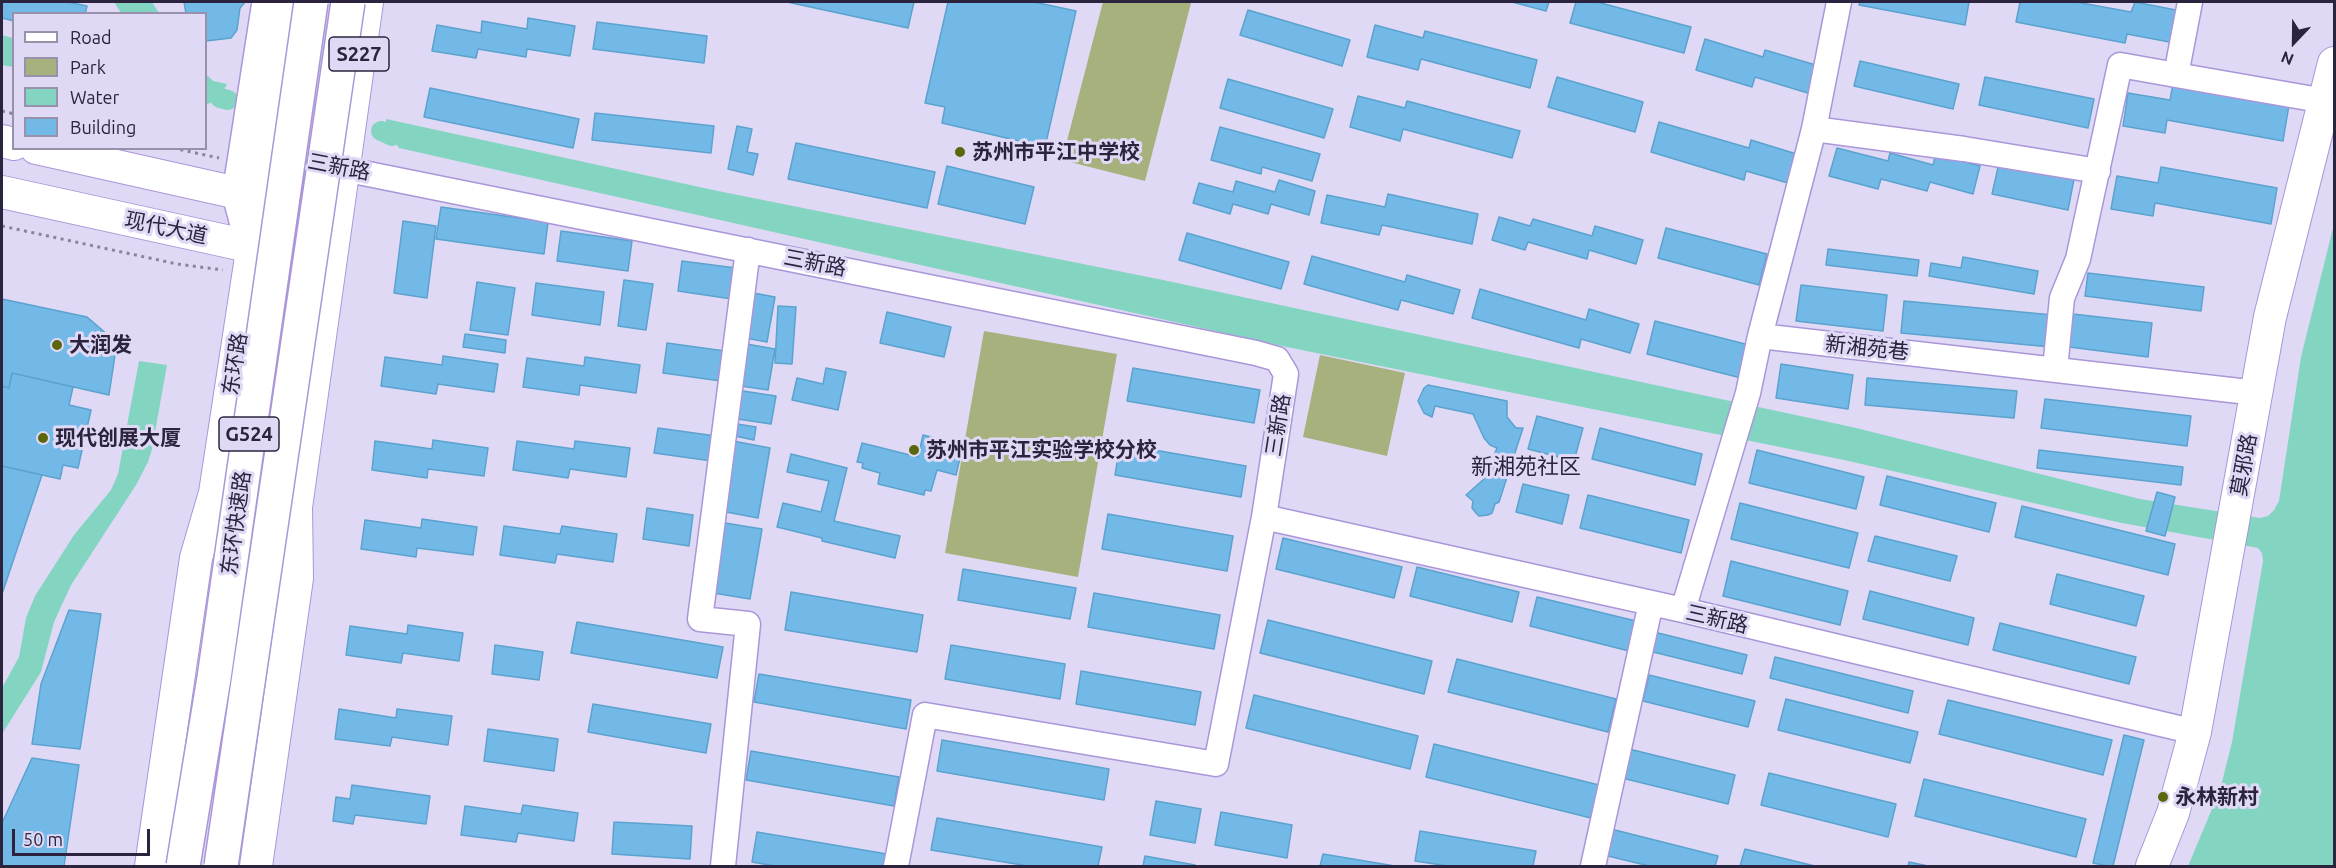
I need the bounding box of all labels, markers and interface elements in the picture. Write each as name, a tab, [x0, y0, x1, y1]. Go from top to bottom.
legend	[12, 12, 207, 150]
north arrow	[2264, 12, 2324, 72]
text: Road	[70, 27, 112, 47]
road number: S227	[329, 37, 389, 71]
text: N	[2278, 48, 2296, 69]
text: Park	[70, 57, 106, 77]
text: Water	[70, 87, 119, 107]
text: Building	[70, 117, 136, 137]
place label: 苏州市平江中学校	[972, 139, 1140, 165]
marker: 苏州市平江中学校	[953, 145, 967, 159]
street label: 三新路	[306, 149, 372, 185]
street label: 现代大道	[122, 207, 210, 249]
street label: 三新路	[782, 245, 848, 281]
street label: 东环路	[218, 331, 252, 397]
street label: 新湘苑巷	[1824, 331, 1910, 365]
place label: 大润发	[69, 332, 132, 358]
marker: 大润发	[50, 338, 64, 352]
street label: 三新路	[1261, 392, 1295, 458]
road number: G524	[219, 417, 279, 451]
place label: 现代创展大厦	[55, 425, 181, 451]
marker: 现代创展大厦	[36, 431, 50, 445]
street label: 莫邪路	[2226, 432, 2262, 498]
place label: 苏州市平江实验学校分校	[926, 437, 1157, 463]
marker: 苏州市平江实验学校分校	[907, 443, 921, 457]
district label: 新湘苑社区	[1471, 454, 1581, 480]
street label: 东环快速路	[216, 469, 256, 577]
street label: 三新路	[1683, 600, 1751, 638]
place label: 永林新村	[2175, 784, 2259, 810]
marker: 永林新村	[2156, 790, 2170, 804]
scale bar	[15, 817, 153, 855]
text: 50 m	[23, 829, 63, 849]

